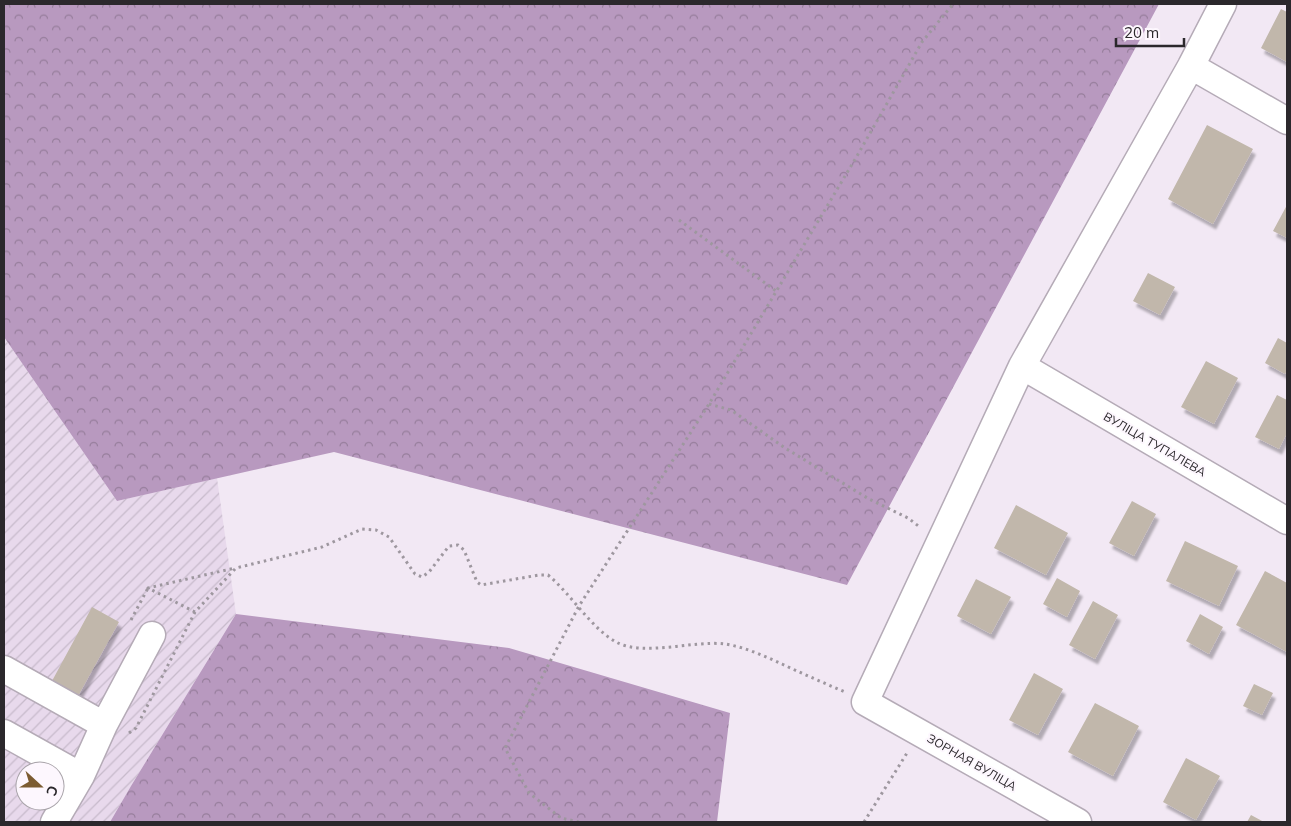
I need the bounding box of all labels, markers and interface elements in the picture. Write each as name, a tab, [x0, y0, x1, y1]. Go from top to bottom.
scale bar	[1116, 15, 1184, 47]
text: 20 m	[1124, 23, 1159, 42]
street label: ВУЛІЦА ТУПАЛЕВА	[1101, 409, 1209, 480]
street label: ЗОРНАЯ ВУЛІЦА	[925, 730, 1020, 794]
north arrow	[15, 761, 65, 811]
text: С	[42, 783, 62, 798]

